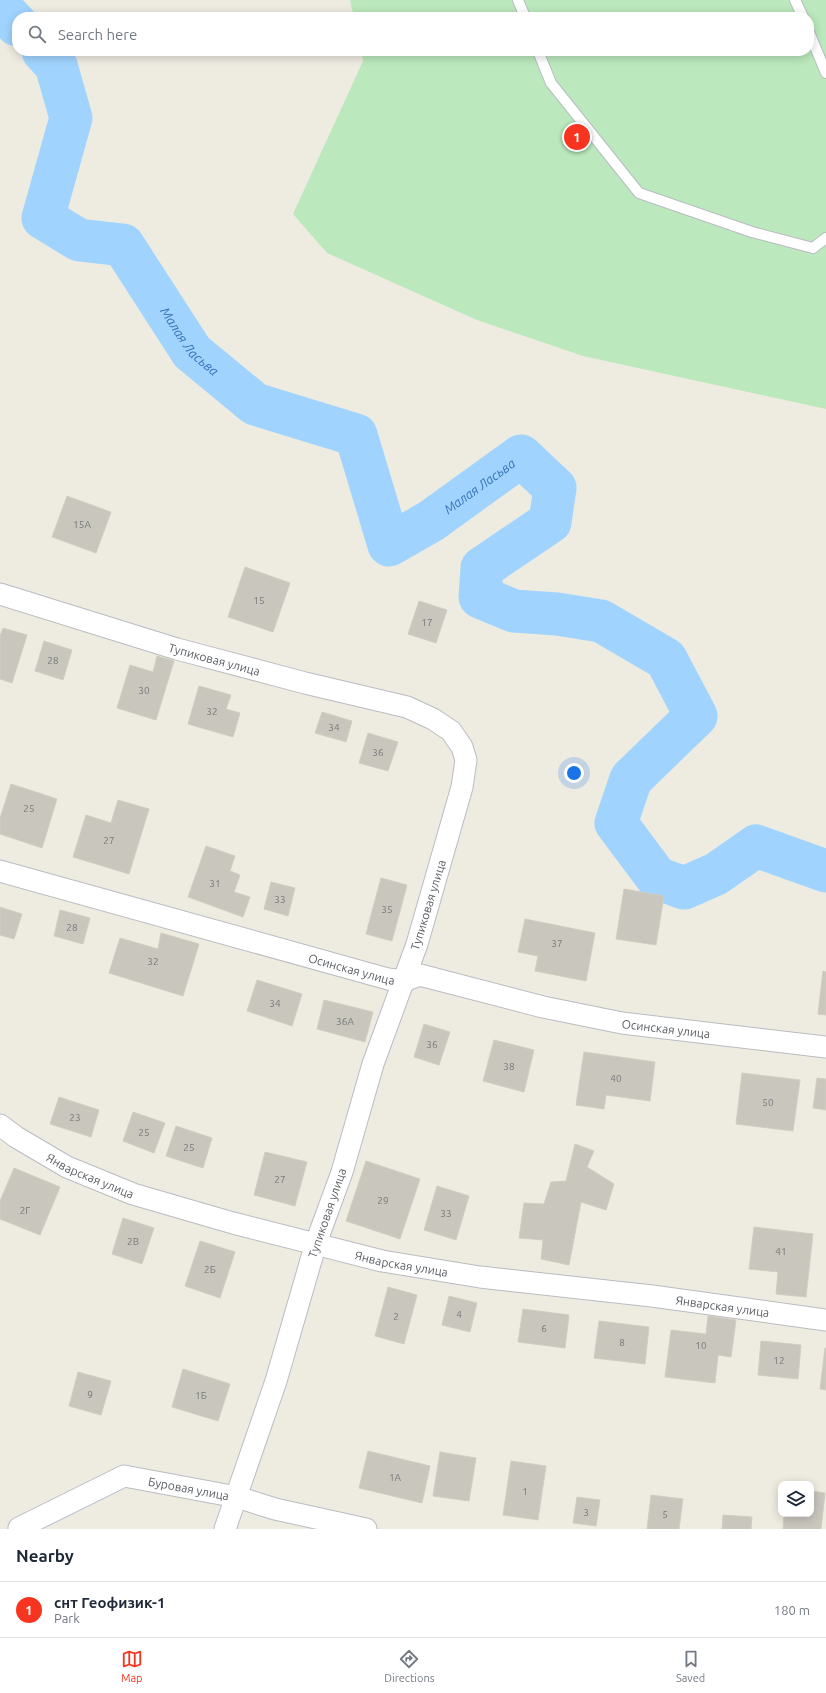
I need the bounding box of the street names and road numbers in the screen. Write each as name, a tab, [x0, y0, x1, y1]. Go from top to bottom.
street label: Тупиковая улица	[167, 640, 262, 677]
street label: Тупиковая улица	[408, 858, 448, 952]
street label: Осинская улица	[307, 951, 396, 986]
street label: Осинская улица	[621, 1017, 711, 1040]
street label: Январская улица	[44, 1150, 136, 1200]
street label: Тупиковая улица	[306, 1166, 348, 1260]
street label: Январская улица	[354, 1248, 449, 1278]
street label: Январская улица	[675, 1293, 770, 1319]
street label: Буровая улица	[147, 1474, 230, 1502]

